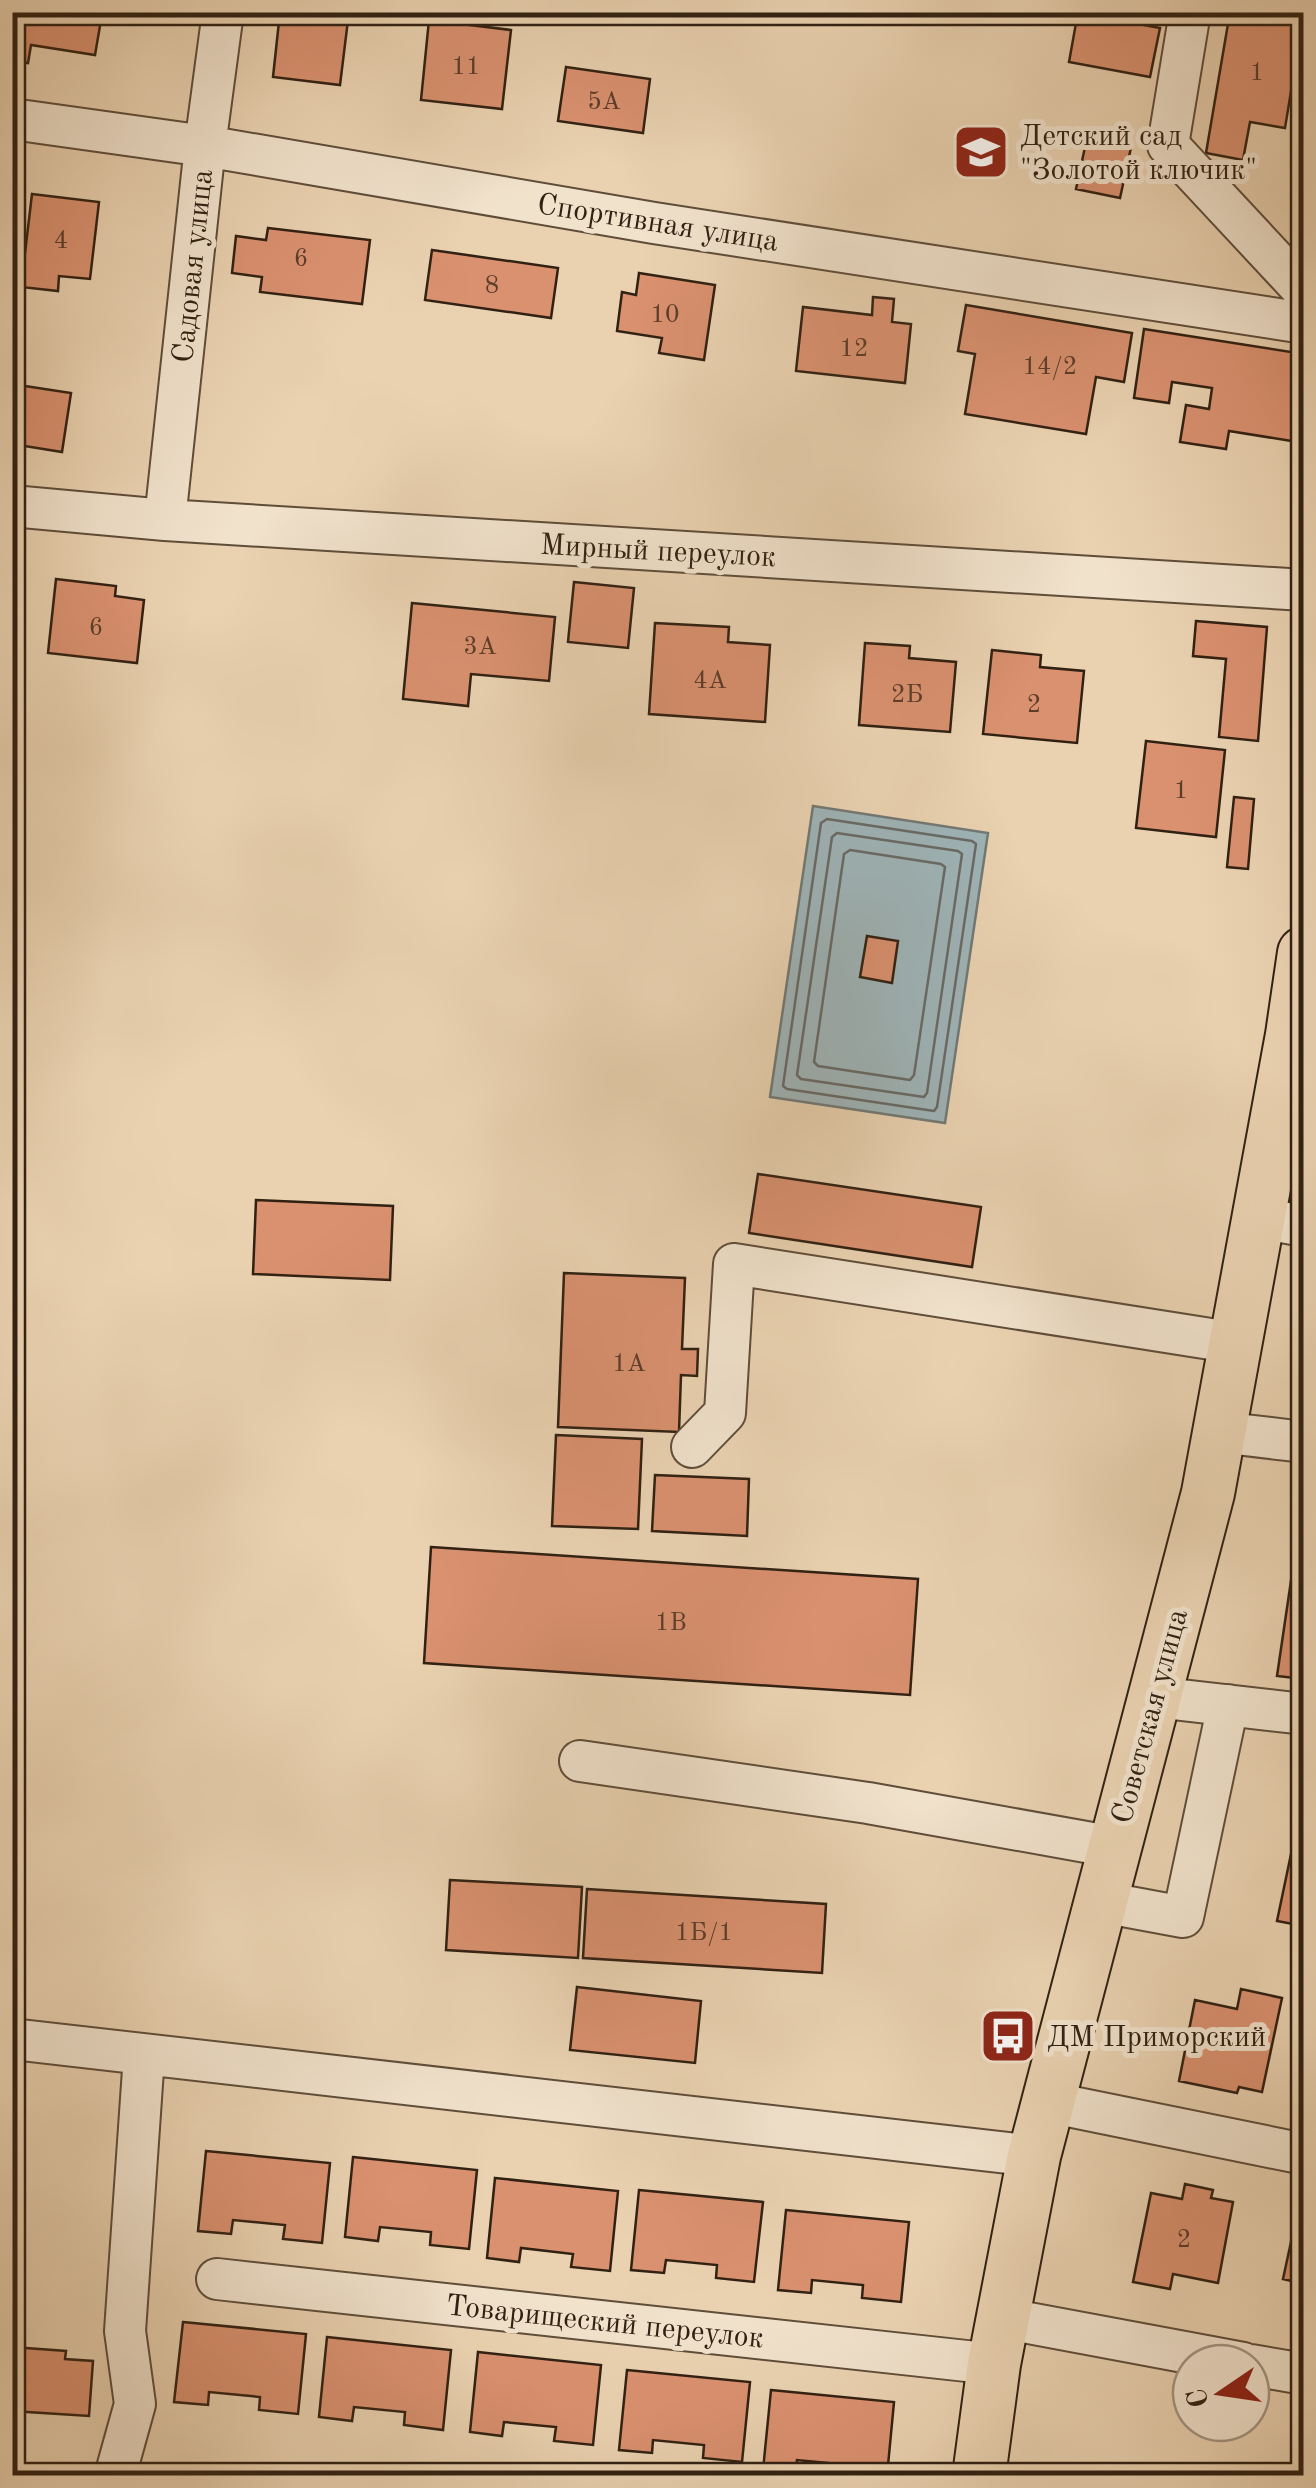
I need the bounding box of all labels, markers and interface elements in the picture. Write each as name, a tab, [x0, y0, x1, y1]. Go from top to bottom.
house number: 11	[451, 55, 481, 80]
house number: 1	[1250, 61, 1264, 86]
house number: 5А	[587, 90, 621, 115]
school or university icon: Детский сад "Золотой ключик"	[951, 122, 1011, 182]
place label: Детский сад "Золотой ключик"	[1020, 122, 1257, 186]
street label: Садовая улица	[169, 168, 219, 364]
street label: Спортивная улица	[535, 190, 781, 258]
house number: 4	[54, 229, 68, 254]
house number: 6	[294, 247, 308, 272]
house number: 8	[485, 274, 499, 299]
house number: 10	[650, 303, 680, 328]
house number: 12	[839, 337, 869, 362]
house number: 14/2	[1023, 355, 1077, 380]
street label: Мирный переулок	[539, 531, 777, 573]
house number: 6	[89, 616, 103, 641]
house number: 3А	[463, 635, 497, 660]
house number: 4А	[693, 669, 727, 694]
house number: 2Б	[891, 683, 923, 708]
house number: 2	[1027, 693, 1041, 718]
house number: 1	[1174, 779, 1188, 804]
house number: 1А	[612, 1352, 646, 1377]
street label: Советская улица	[1108, 1606, 1194, 1827]
house number: 1В	[655, 1611, 687, 1636]
house number: 1Б/1	[675, 1921, 733, 1946]
bus stop icon: ДМ Приморский	[978, 2006, 1038, 2066]
place label: ДМ Приморский	[1047, 2023, 1266, 2053]
house number: 2	[1177, 2228, 1191, 2253]
street label: Товарищеский переулок	[444, 2291, 765, 2355]
north arrow	[1171, 2343, 1271, 2443]
text: С	[1183, 2386, 1215, 2410]

